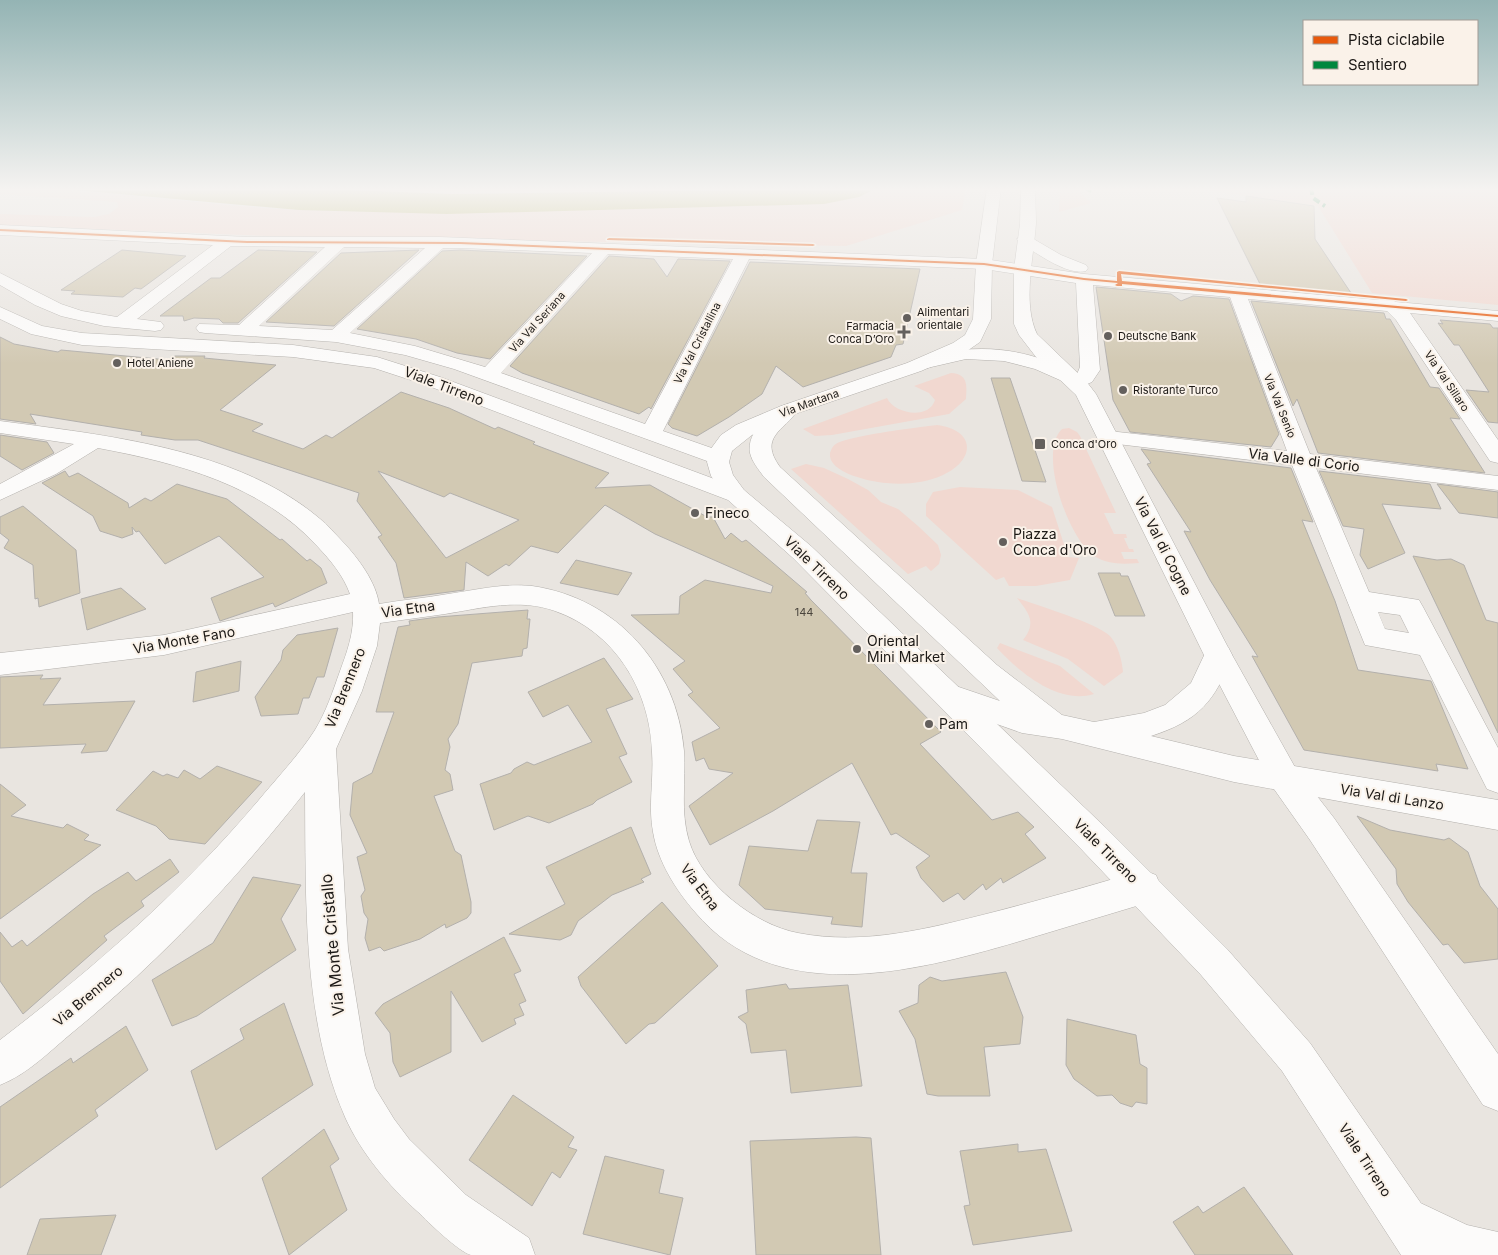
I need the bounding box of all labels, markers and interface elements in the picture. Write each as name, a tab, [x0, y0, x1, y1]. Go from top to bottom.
legend	[1303, 20, 1478, 85]
text: Pista ciclabile	[1348, 30, 1445, 49]
text: Sentiero	[1348, 55, 1407, 74]
street label: Via Val Seriana	[506, 288, 568, 356]
street label: Via Val Cristallina	[670, 300, 724, 386]
place label: Alimentari orientale	[917, 305, 969, 332]
marker: Alimentari orientale	[901, 312, 913, 324]
place label: Farmacia Conca D’Oro	[828, 319, 894, 346]
marker: Farmacia Conca D’Oro	[898, 326, 910, 338]
place label: Deutsche Bank	[1118, 329, 1196, 343]
marker: Deutsche Bank	[1102, 330, 1114, 342]
street label: Via Val Sillaro	[1422, 348, 1473, 414]
place label: Hotel Aniene	[127, 356, 194, 370]
marker: Hotel Aniene	[111, 357, 123, 369]
street label: Viale Tirreno	[402, 363, 487, 409]
street label: Via Val Senio	[1261, 372, 1299, 440]
place label: Ristorante Turco	[1133, 383, 1218, 397]
marker: Ristorante Turco	[1117, 384, 1129, 396]
street label: Via Martana	[777, 386, 841, 420]
marker: Conca d'Oro	[1033, 437, 1047, 451]
place label: Conca d'Oro	[1051, 437, 1117, 451]
street label: Via Valle di Corio	[1247, 444, 1361, 475]
street label: Via Val di Cogne	[1131, 494, 1196, 598]
place label: Fineco	[705, 504, 749, 521]
marker: Fineco	[689, 507, 701, 519]
place label: Piazza Conca d'Oro	[1013, 525, 1097, 558]
street label: Viale Tirreno	[781, 532, 854, 603]
marker: Piazza Conca d'Oro	[997, 536, 1009, 548]
street label: Via Etna	[380, 596, 436, 621]
house number: 144	[795, 605, 813, 619]
street label: Via Monte Fano	[132, 622, 236, 657]
place label: Oriental Mini Market	[867, 632, 945, 665]
marker: Oriental Mini Market	[851, 643, 863, 655]
street label: Via Brennero	[321, 645, 368, 731]
place label: Pam	[939, 715, 968, 732]
marker: Pam	[923, 718, 935, 730]
street label: Via Val di Lanzo	[1339, 780, 1445, 813]
street label: Viale Tirreno	[1071, 815, 1142, 886]
street label: Via Etna	[677, 860, 723, 913]
street label: Via Monte Cristallo	[316, 873, 348, 1017]
street label: Via Brennero	[50, 962, 126, 1030]
street label: Viale Tirreno	[1335, 1120, 1395, 1200]

